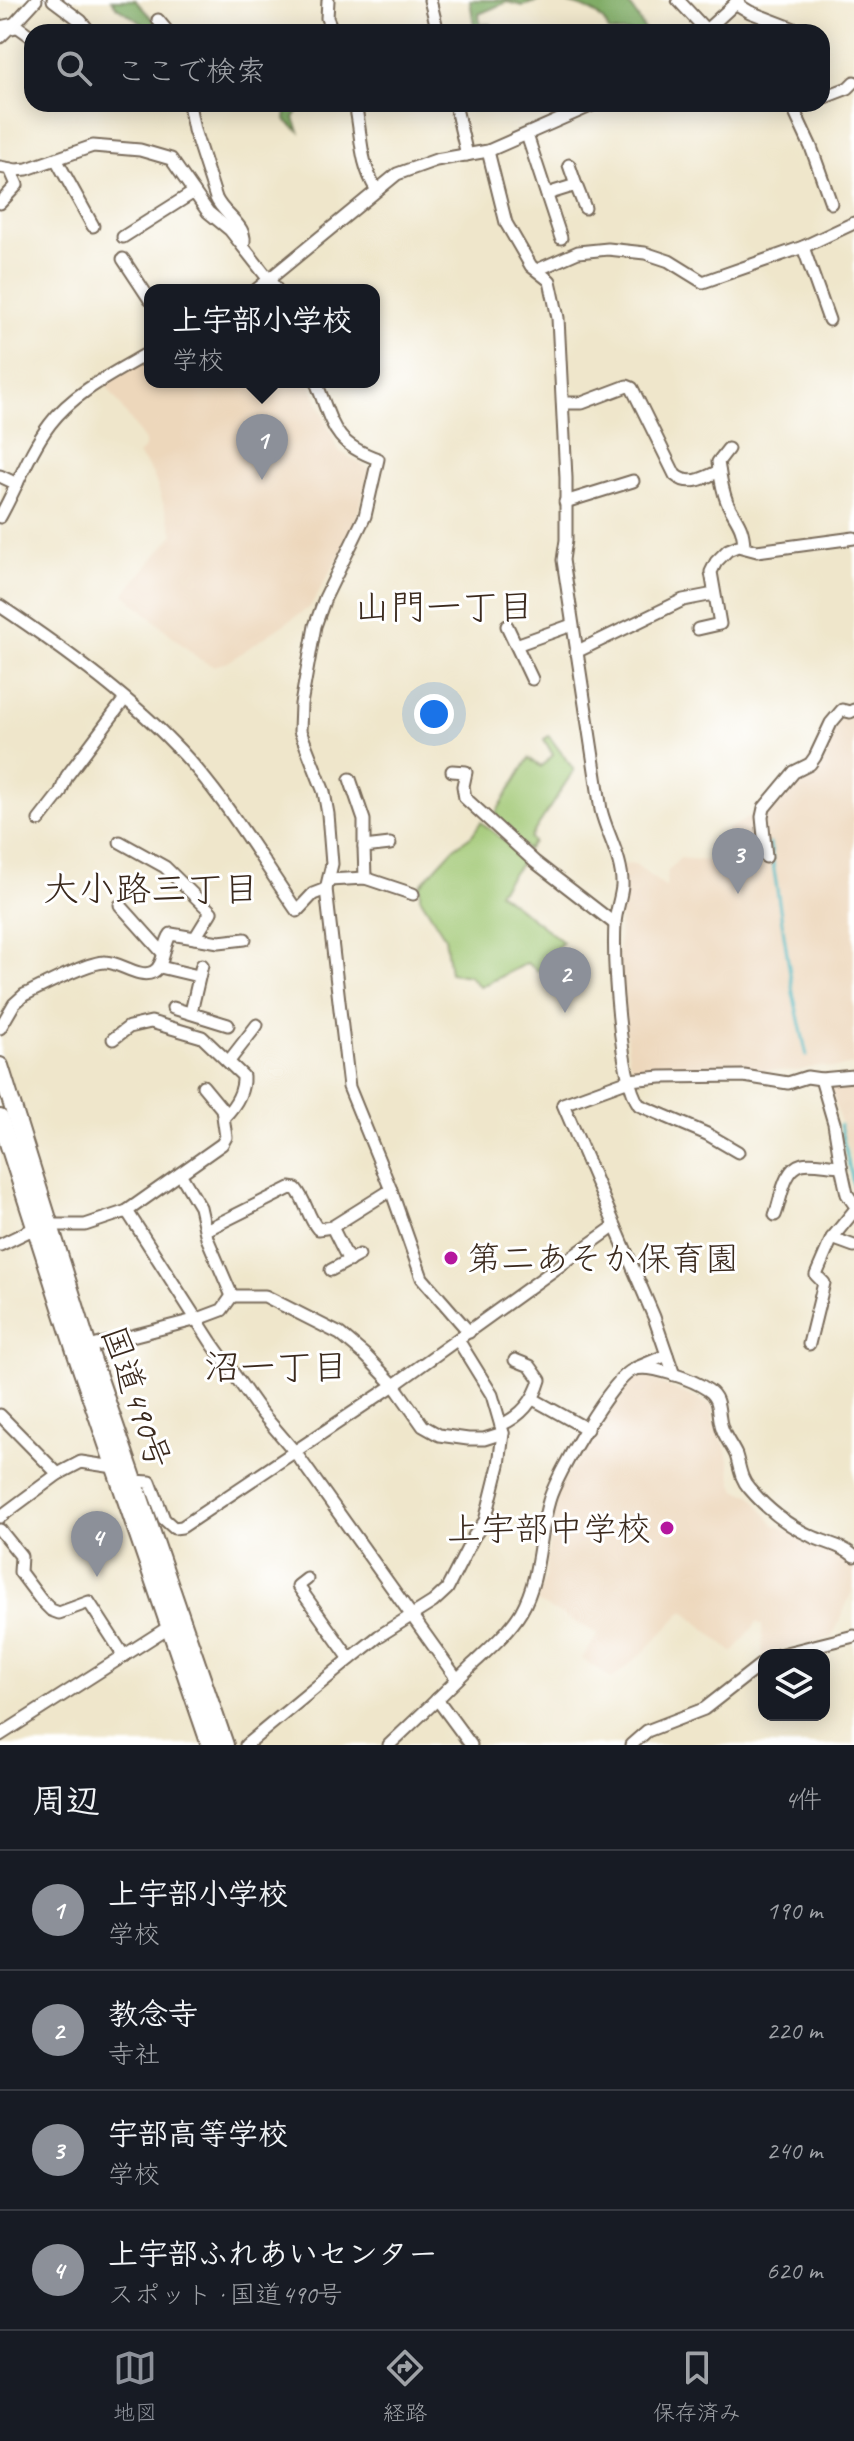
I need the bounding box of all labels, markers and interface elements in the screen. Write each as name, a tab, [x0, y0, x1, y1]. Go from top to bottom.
search box	[24, 24, 830, 112]
icon: search	[52, 46, 96, 90]
text: ここで検索	[116, 52, 266, 90]
popup	[144, 284, 380, 388]
text: 上宇部小学校	[172, 301, 352, 339]
text: 学校	[172, 344, 224, 377]
pin: 1	[236, 414, 288, 480]
district label: 山門一丁目	[354, 584, 534, 630]
your location	[414, 694, 454, 734]
pin: 3	[712, 828, 764, 894]
district label: 大小路三丁目	[43, 866, 259, 912]
pin: 2	[539, 947, 591, 1013]
place label: 第二あそか保育園	[467, 1237, 739, 1280]
marker: 第二あそか保育園	[442, 1249, 460, 1267]
street label: 国道490号	[92, 1320, 181, 1474]
district label: 沼一丁目	[204, 1344, 348, 1390]
place label: 上宇部中学校	[447, 1507, 651, 1550]
pin: 4	[71, 1511, 123, 1577]
marker: 上宇部中学校	[658, 1519, 676, 1537]
map controls	[758, 1649, 830, 1721]
button: layers	[758, 1649, 830, 1721]
text: 周辺	[32, 1779, 100, 1822]
text: 4件	[784, 1783, 822, 1816]
text: 上宇部小学校	[108, 1875, 288, 1913]
text: 1	[52, 1894, 64, 1927]
text: 190 m	[766, 1894, 822, 1927]
text: 学校	[108, 1918, 160, 1951]
text: 教念寺	[108, 1995, 198, 2033]
text: 2	[52, 2014, 64, 2047]
text: 220 m	[766, 2014, 822, 2047]
text: 寺社	[108, 2038, 160, 2071]
text: 宇部高等学校	[108, 2115, 288, 2153]
text: 3	[52, 2134, 64, 2167]
text: 240 m	[766, 2134, 822, 2167]
text: 学校	[108, 2158, 160, 2191]
text: 上宇部ふれあいセンター	[108, 2235, 438, 2273]
text: 4	[52, 2254, 64, 2287]
text: 620 m	[766, 2254, 822, 2287]
text: スポット · 国道490号	[108, 2278, 343, 2311]
tab: 地図	[113, 2346, 157, 2427]
tab: 経路	[383, 2346, 427, 2427]
tab: 保存済み	[653, 2346, 741, 2427]

